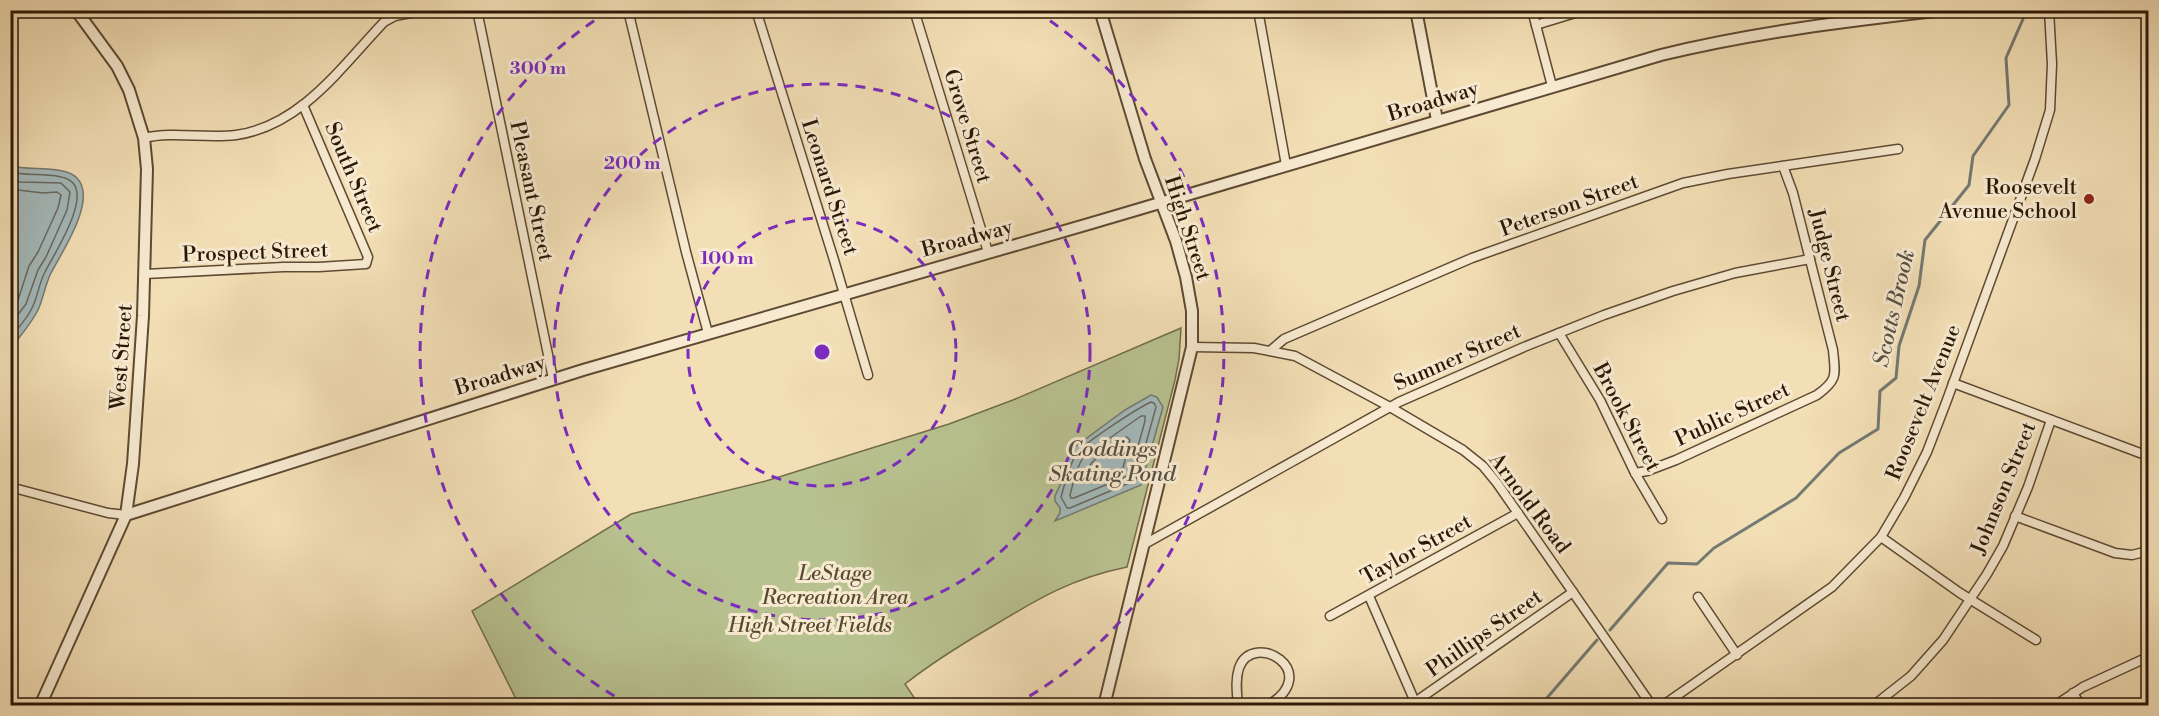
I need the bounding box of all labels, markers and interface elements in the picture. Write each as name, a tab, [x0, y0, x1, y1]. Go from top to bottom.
text: 300 m	[510, 57, 567, 80]
street label: Grove Street	[937, 66, 997, 187]
street label: Broadway	[1384, 76, 1483, 128]
street label: Leonard Street	[795, 116, 863, 259]
street label: South Street	[318, 118, 388, 237]
street label: Pleasant Street	[503, 119, 559, 264]
text: 200 m	[604, 152, 661, 175]
street label: Peterson Street	[1497, 169, 1643, 243]
street label: High Street	[1158, 173, 1216, 284]
place label: Roosevelt Avenue School	[1938, 175, 2078, 225]
marker: Roosevelt Avenue School	[2082, 192, 2096, 206]
street label: Judge Street	[1802, 205, 1856, 325]
street label: Broadway	[918, 214, 1017, 264]
street label: Prospect Street	[181, 237, 329, 269]
text: 100 m	[700, 247, 754, 270]
water label: Scotts Brook	[1868, 247, 1921, 370]
street label: West Street	[105, 303, 139, 412]
street label: Sumner Street	[1390, 318, 1525, 397]
street label: Roosevelt Avenue	[1881, 321, 1967, 484]
centre of rings	[812, 342, 832, 362]
street label: Broadway	[451, 350, 550, 402]
street label: Brook Street	[1586, 358, 1666, 477]
street label: Public Street	[1671, 377, 1794, 453]
street label: Johnson Street	[1965, 418, 2043, 559]
water label: Coddings Skating Pond	[1048, 436, 1177, 488]
street label: Arnold Road	[1482, 447, 1576, 559]
street label: Taylor Street	[1357, 508, 1477, 591]
park label: LeStage Recreation Area	[761, 561, 909, 611]
street label: Phillips Street	[1421, 584, 1548, 683]
park label: High Street Fields	[727, 613, 892, 639]

